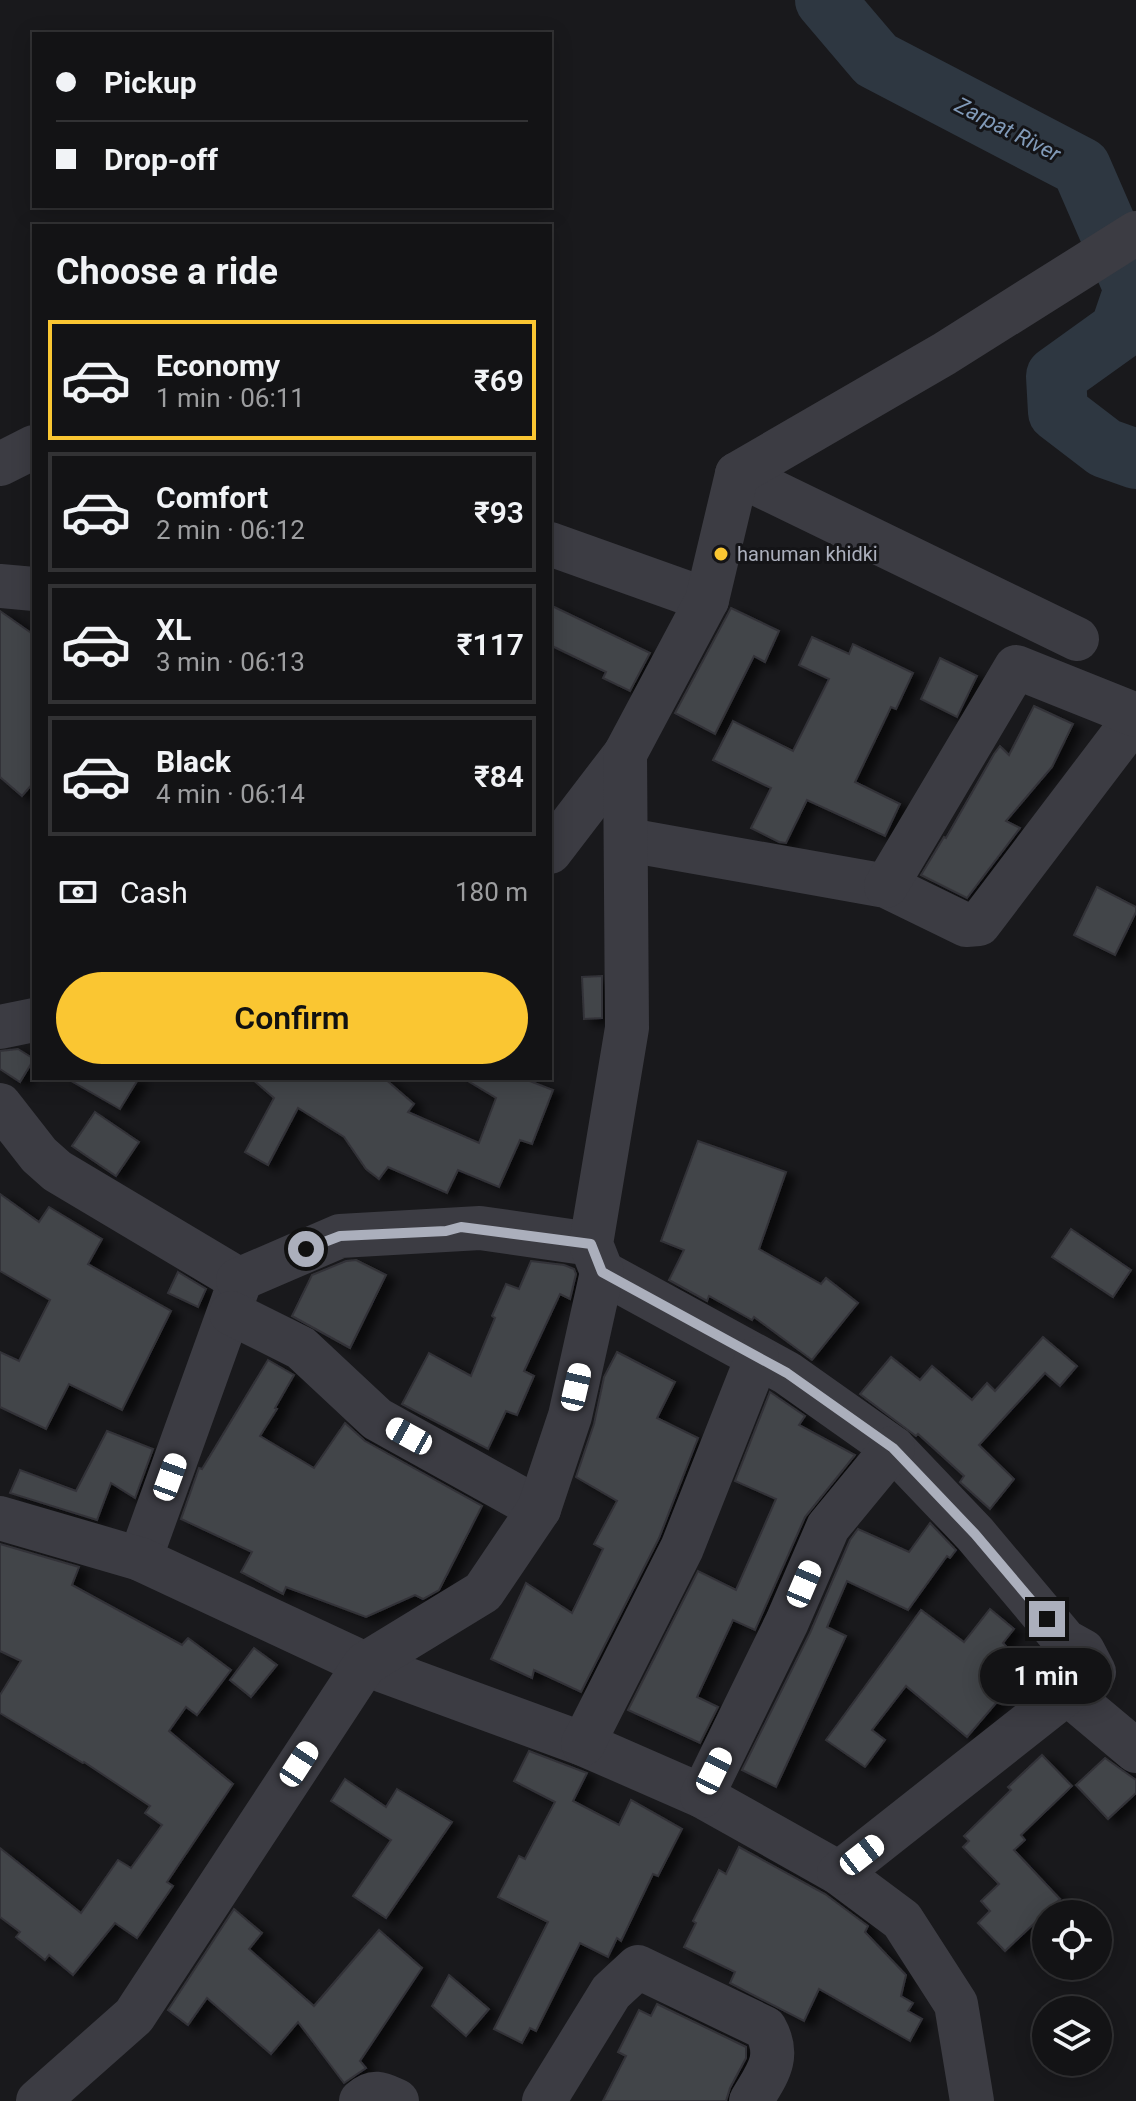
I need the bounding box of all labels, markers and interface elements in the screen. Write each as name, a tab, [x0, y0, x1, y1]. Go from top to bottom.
text: Pickup	[104, 65, 197, 100]
water label: Zarpat River	[950, 92, 1065, 167]
text: Drop-off	[104, 142, 218, 177]
text: Choose a ride	[56, 251, 278, 293]
icon: car	[60, 344, 132, 416]
text: Economy	[156, 348, 280, 383]
text: ₹69	[474, 363, 524, 398]
text: 1 min · 06:11	[156, 383, 305, 413]
icon: car	[60, 476, 132, 548]
text: Comfort	[156, 480, 268, 515]
text: ₹93	[474, 495, 524, 530]
text: 2 min · 06:12	[156, 515, 305, 545]
place label: hanuman khidki	[737, 542, 878, 566]
marker: hanuman khidki	[712, 545, 730, 563]
icon: car	[60, 608, 132, 680]
text: XL	[156, 612, 191, 647]
text: ₹117	[457, 627, 524, 662]
text: 3 min · 06:13	[156, 647, 305, 677]
icon: car	[60, 740, 132, 812]
text: Black	[156, 744, 231, 779]
text: ₹84	[474, 759, 524, 794]
text: 4 min · 06:14	[156, 779, 305, 809]
icon: cash	[56, 870, 100, 914]
text: Cash	[120, 875, 188, 910]
text: 180 m	[455, 877, 528, 907]
button: Confirm	[56, 972, 528, 1064]
route start	[288, 1231, 324, 1267]
car	[559, 1361, 593, 1413]
car	[382, 1414, 436, 1458]
car	[151, 1450, 189, 1504]
car	[784, 1557, 824, 1611]
route end	[1029, 1601, 1065, 1637]
callout: 1 min	[981, 1647, 1113, 1703]
text: 1 min	[1013, 1661, 1079, 1691]
car	[276, 1737, 322, 1791]
car	[693, 1744, 735, 1798]
car	[836, 1831, 888, 1879]
map controls	[1032, 1900, 1112, 2076]
button: locate	[1032, 1900, 1112, 1980]
button: layers	[1032, 1996, 1112, 2076]

